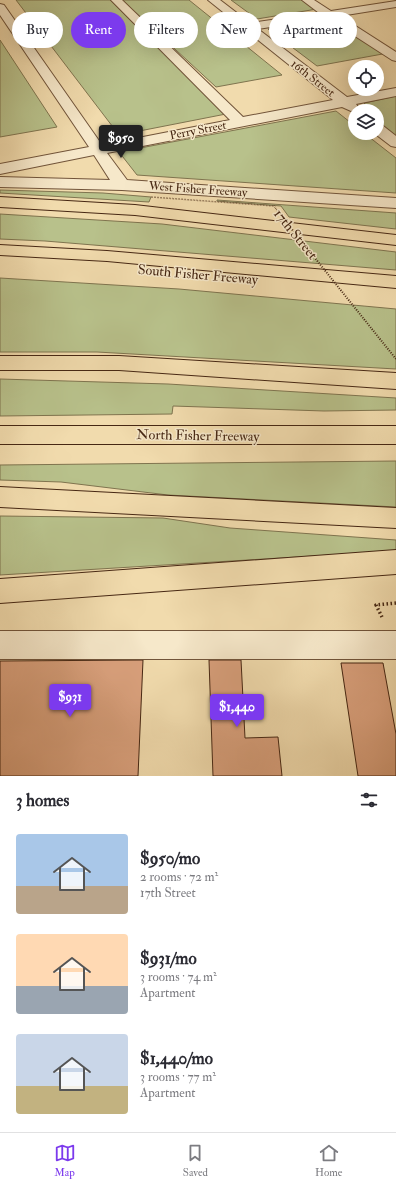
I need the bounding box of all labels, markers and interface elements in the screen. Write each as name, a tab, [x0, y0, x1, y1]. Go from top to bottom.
chip: Buy	[12, 12, 63, 48]
chip: Rent	[71, 12, 126, 48]
chip: Filters	[134, 12, 198, 48]
chip: New	[206, 12, 261, 48]
chip: Apartment	[269, 12, 357, 48]
street label: 16th Street	[288, 57, 338, 100]
map controls	[348, 60, 384, 140]
button: locate	[348, 60, 384, 96]
button: layers	[348, 104, 384, 140]
street label: Perry Street	[168, 118, 228, 143]
pin: $950	[97, 125, 145, 159]
text: $950	[108, 130, 134, 146]
street label: West Fisher Freeway	[147, 178, 249, 200]
street label: 17th Street	[270, 206, 321, 263]
street label: South Fisher Freeway	[137, 261, 260, 289]
street label: North Fisher Freeway	[136, 426, 261, 446]
pin: $931	[46, 684, 94, 718]
text: $931	[58, 689, 82, 705]
pin: $1,440	[204, 694, 270, 728]
text: $1,440	[219, 699, 255, 715]
icon: filters	[358, 789, 380, 811]
text: 3 homes	[16, 790, 69, 811]
text: $950/mo	[140, 848, 200, 869]
icon: home	[48, 850, 96, 898]
text: 2 rooms · 72 m²	[140, 869, 218, 885]
text: 17th Street	[140, 885, 196, 901]
text: $931/mo	[140, 948, 197, 969]
icon: home	[48, 950, 96, 998]
text: 3 rooms · 74 m²	[140, 969, 217, 985]
text: Apartment	[140, 985, 196, 1001]
text: $1,440/mo	[140, 1048, 213, 1069]
icon: home	[48, 1050, 96, 1098]
text: 3 rooms · 77 m²	[140, 1069, 216, 1085]
text: Apartment	[140, 1085, 196, 1101]
tab: Map	[54, 1142, 76, 1179]
tab: Saved	[183, 1142, 208, 1179]
tab: Home	[315, 1142, 342, 1179]

